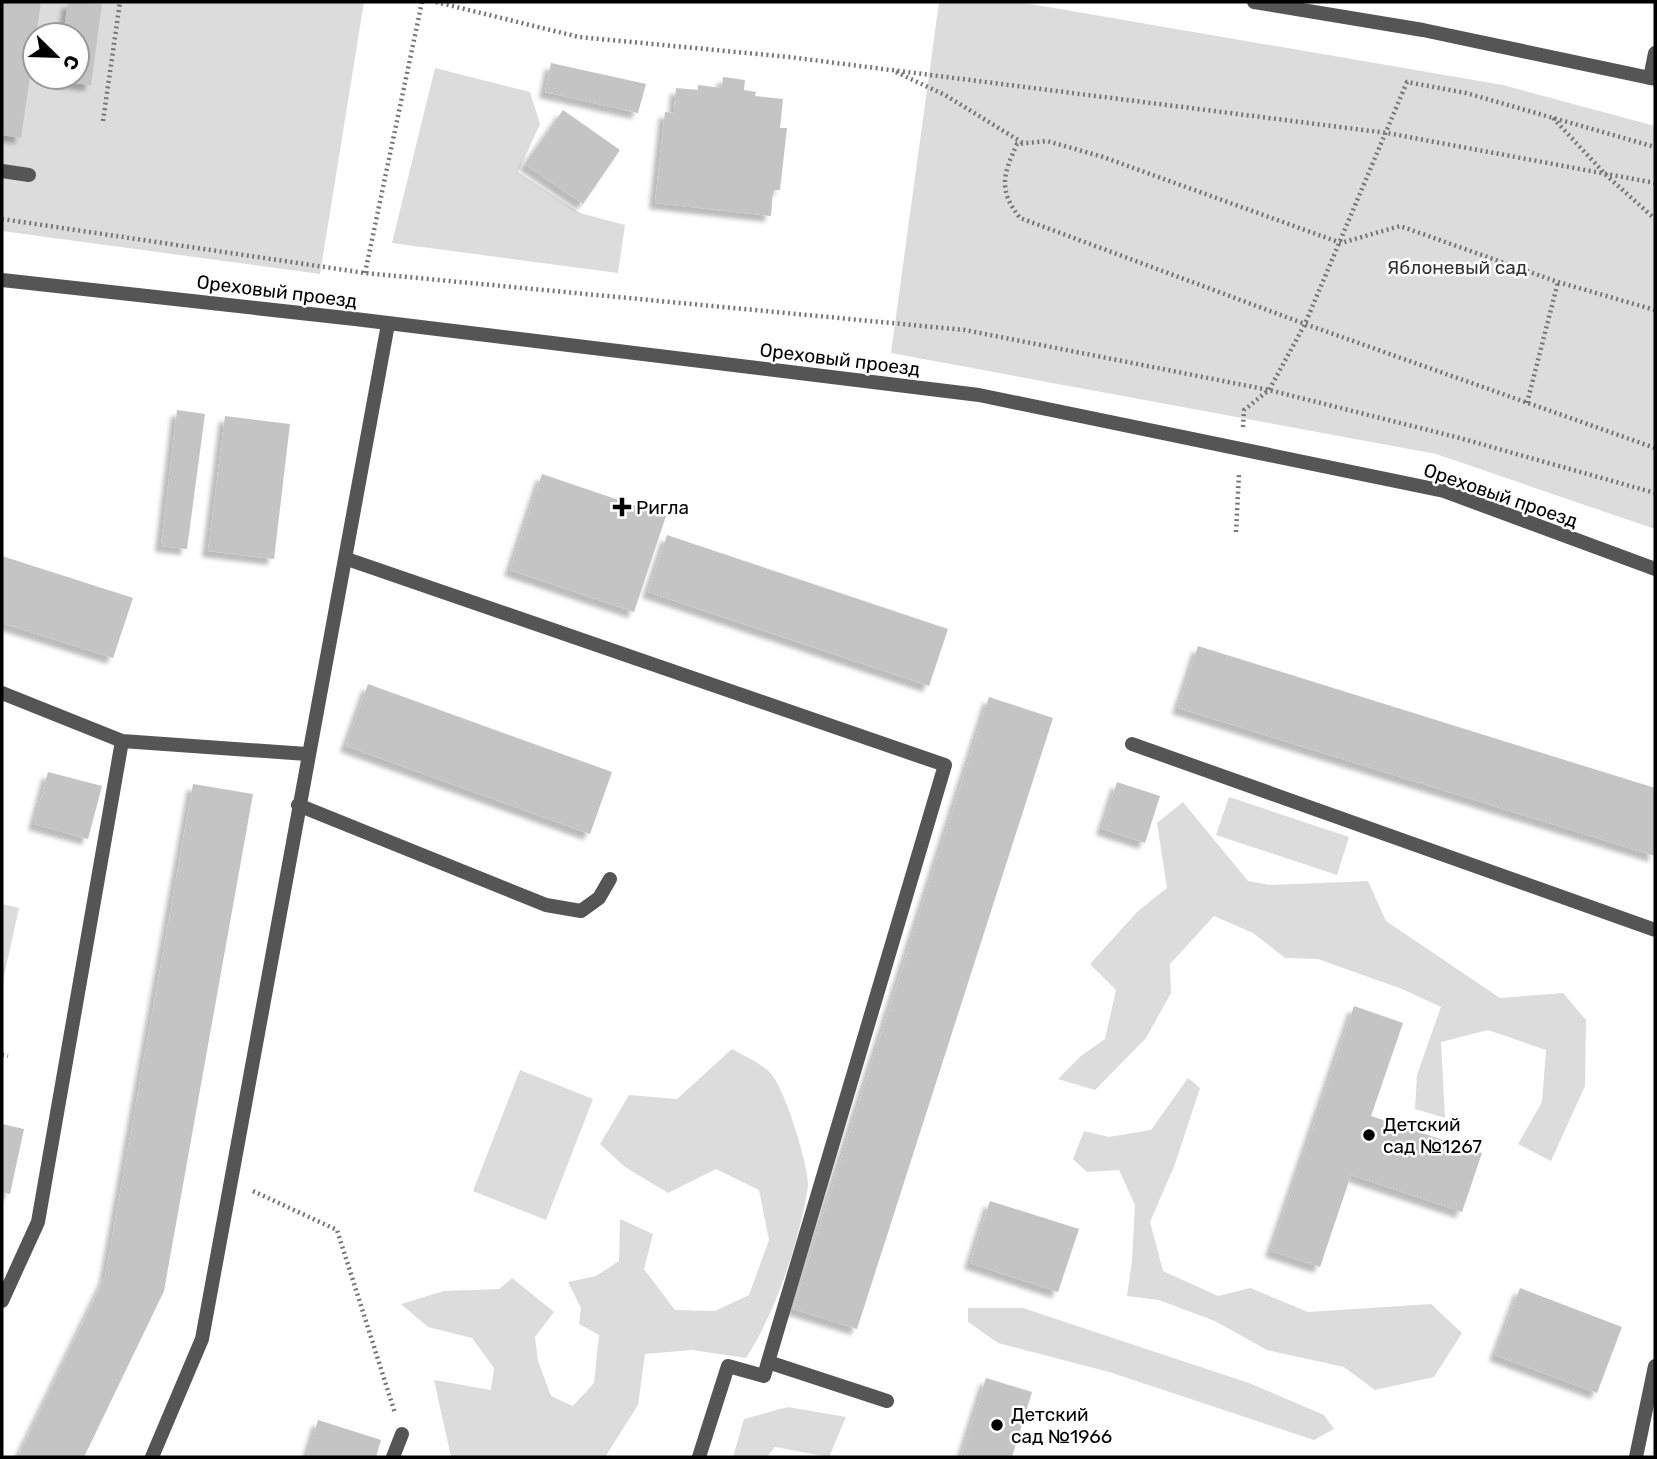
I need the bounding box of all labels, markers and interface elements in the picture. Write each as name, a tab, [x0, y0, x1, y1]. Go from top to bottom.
north arrow	[21, 21, 91, 91]
text: С	[58, 52, 84, 73]
park label: Яблоневый сад	[1387, 256, 1527, 279]
street label: Ореховый проезд	[195, 270, 359, 313]
street label: Ореховый проезд	[758, 338, 922, 381]
street label: Ореховый проезд	[1421, 458, 1581, 533]
place label: Ригла	[636, 496, 689, 519]
marker: Ригла	[614, 499, 630, 515]
place label: Детский сад №1267	[1383, 1113, 1482, 1158]
marker: Детский сад №1267	[1361, 1127, 1377, 1143]
place label: Детский сад №1966	[1011, 1403, 1112, 1448]
marker: Детский сад №1966	[989, 1417, 1005, 1433]

